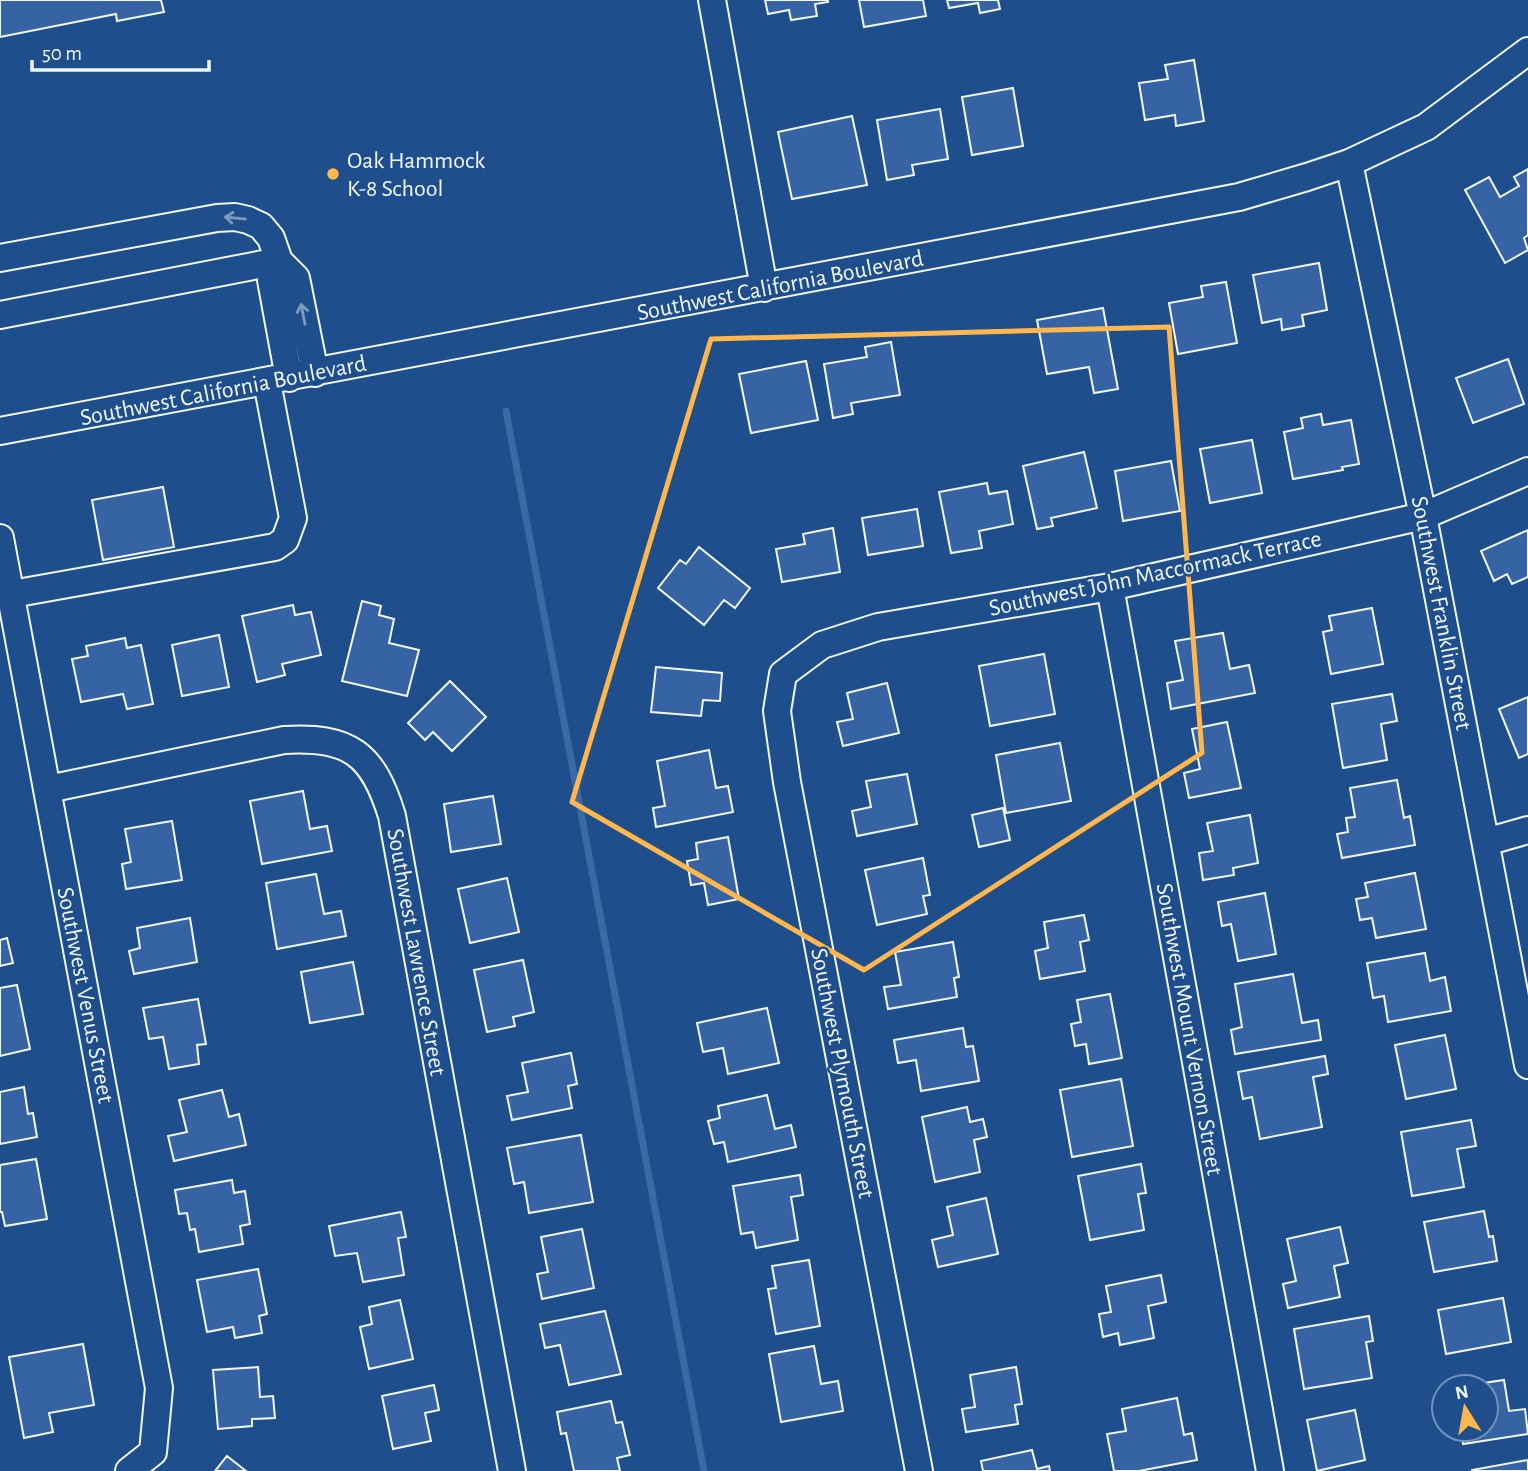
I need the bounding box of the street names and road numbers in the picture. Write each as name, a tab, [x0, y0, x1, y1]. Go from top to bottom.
street label: Southwest California Boulevard	[635, 246, 925, 326]
street label: Southwest California Boulevard	[78, 351, 368, 431]
street label: Southwest Franklin Street	[1407, 494, 1476, 733]
street label: Southwest John Maccormack Terrace	[987, 527, 1324, 621]
street label: Southwest Lawrence Street	[382, 827, 450, 1078]
street label: Southwest Mount Vernon Street	[1151, 881, 1227, 1177]
street label: Southwest Venus Street	[52, 885, 118, 1106]
street label: Southwest Plymouth Street	[806, 946, 878, 1201]

